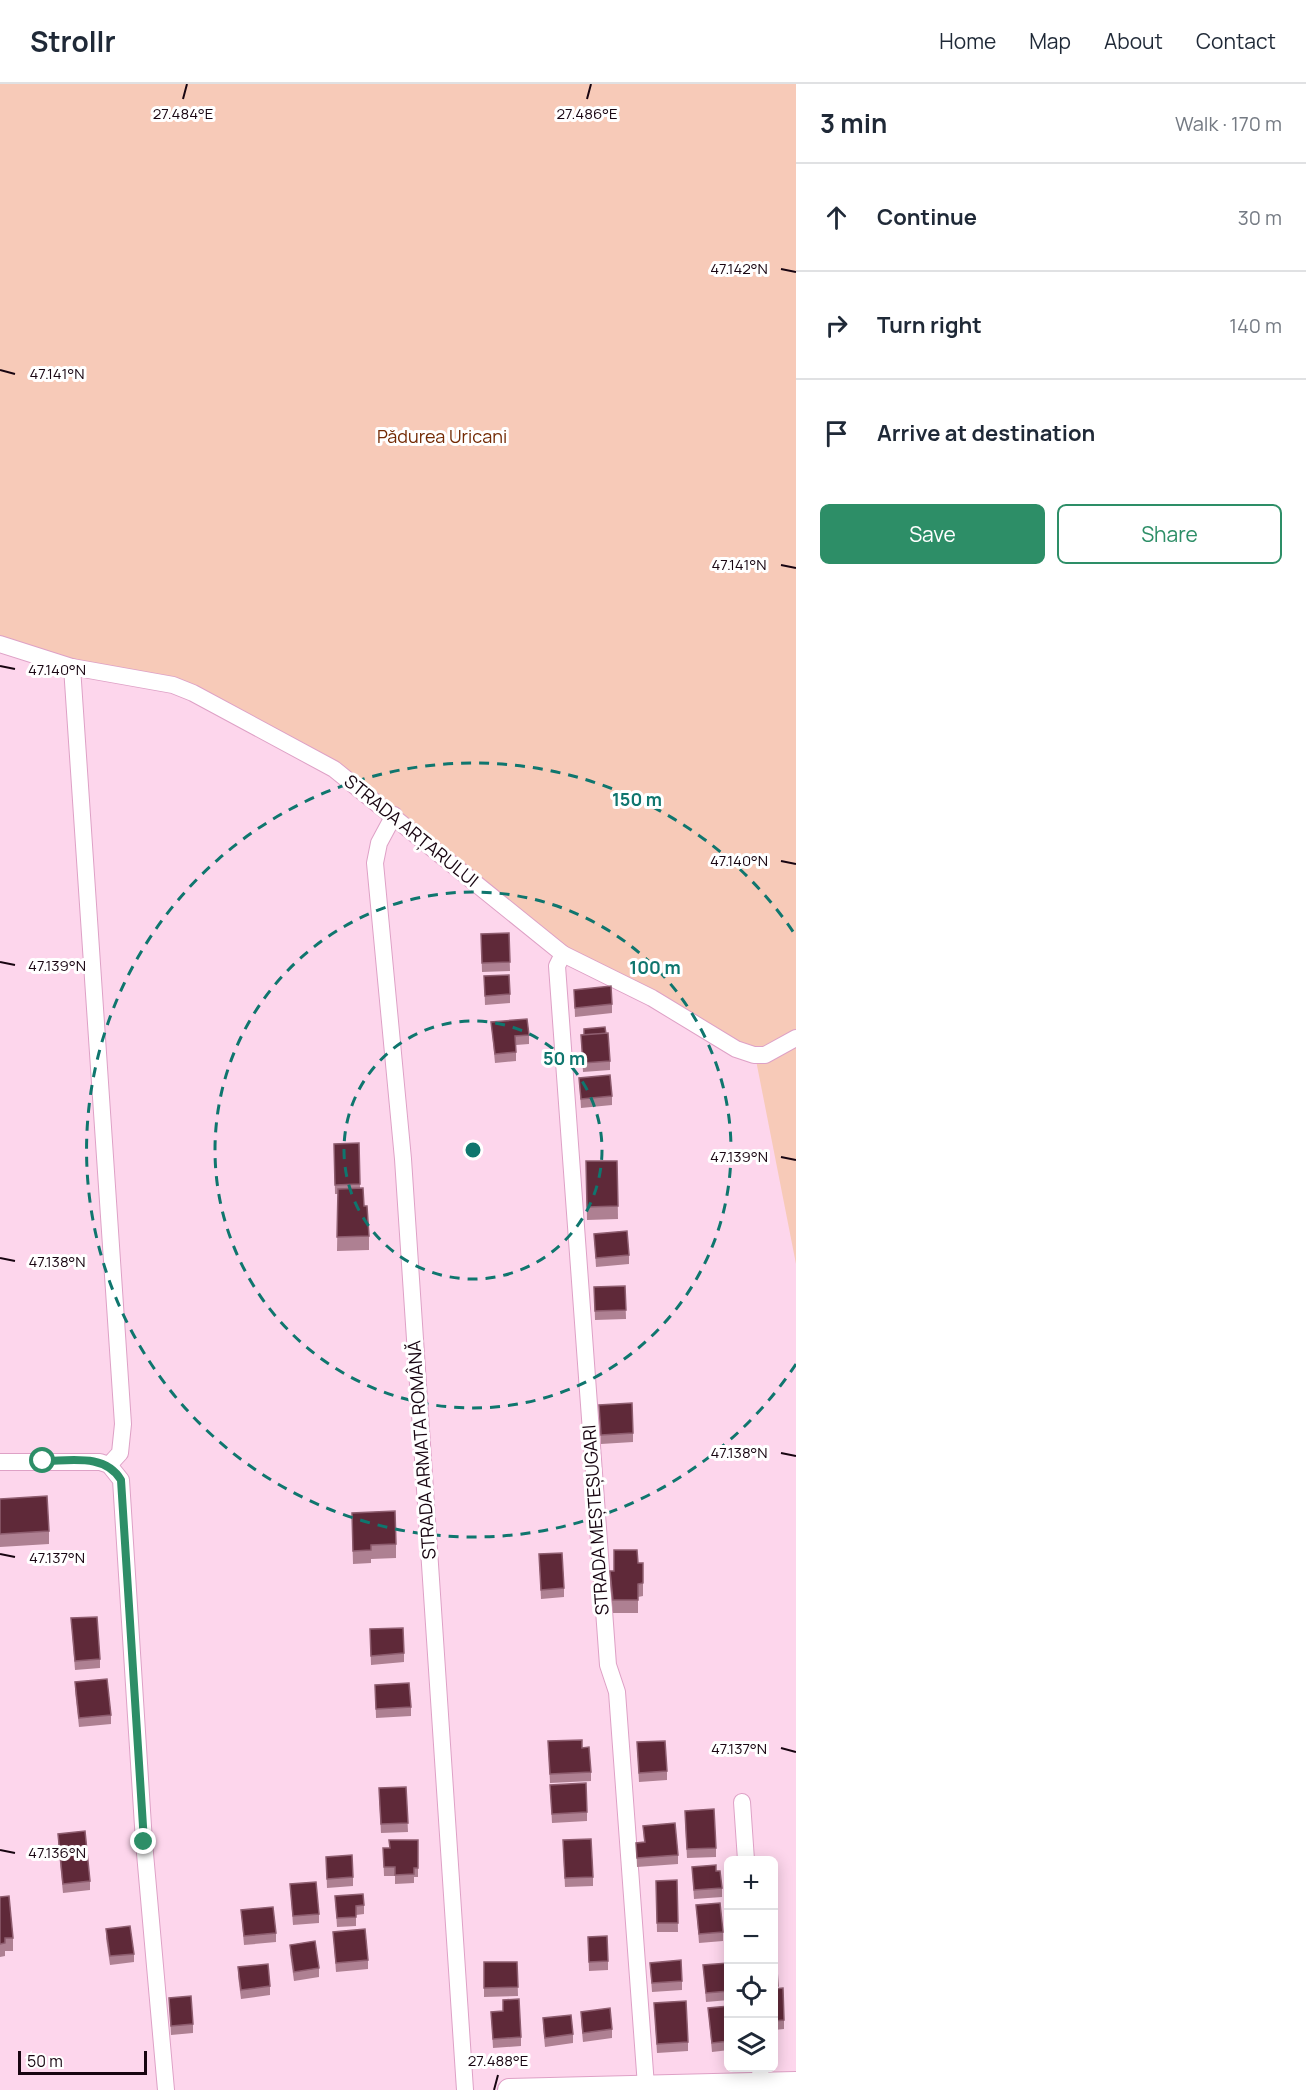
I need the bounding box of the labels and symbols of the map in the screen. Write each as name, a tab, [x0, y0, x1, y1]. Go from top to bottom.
text: 27.484°E	[153, 103, 213, 124]
text: 27.486°E	[556, 103, 618, 124]
text: 47.142°N	[710, 258, 768, 279]
text: 47.141°N	[30, 363, 84, 384]
park label: Pădurea Uricani	[377, 424, 507, 448]
text: 47.141°N	[712, 554, 766, 575]
text: 47.140°N	[28, 659, 86, 680]
street label: STRADA ARȚARULUI	[340, 769, 484, 892]
text: 150 m	[612, 787, 662, 811]
text: 47.140°N	[710, 850, 768, 871]
text: 47.139°N	[28, 955, 86, 976]
text: 100 m	[629, 955, 681, 979]
text: 50 m	[543, 1046, 585, 1070]
centre of rings	[463, 1140, 483, 1160]
text: 47.139°N	[710, 1146, 768, 1167]
text: 47.138°N	[28, 1251, 86, 1272]
street label: STRADA ARMATA ROMÂNĂ	[401, 1339, 441, 1560]
street label: STRADA MEȘTEȘUGARI	[576, 1424, 614, 1616]
text: 47.138°N	[710, 1442, 768, 1463]
route start	[29, 1447, 55, 1473]
text: 47.137°N	[29, 1547, 85, 1568]
text: 47.137°N	[711, 1738, 767, 1759]
route end	[130, 1828, 156, 1854]
text: 47.136°N	[28, 1842, 86, 1863]
scale bar	[18, 2048, 147, 2076]
text: 27.488°E	[468, 2050, 528, 2071]

